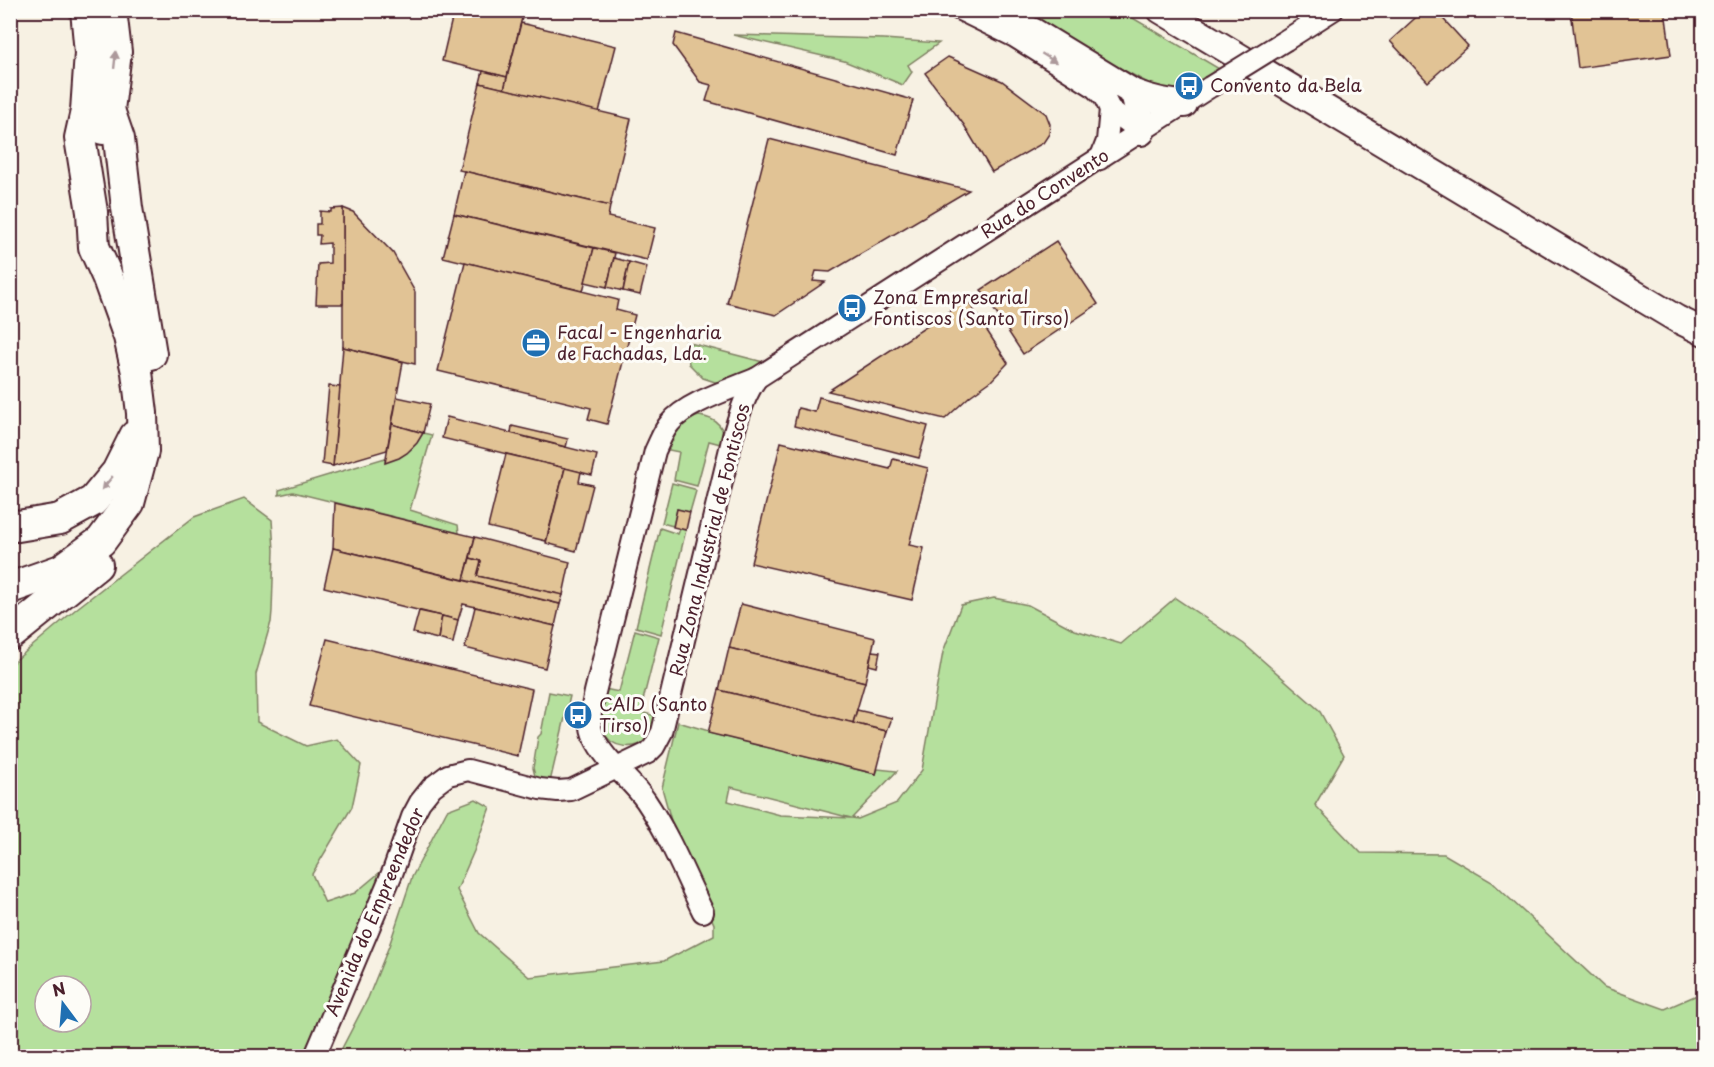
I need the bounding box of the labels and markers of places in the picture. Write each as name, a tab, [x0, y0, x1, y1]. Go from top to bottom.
bus stop icon: Convento da Bela	[1173, 70, 1205, 102]
place label: Convento da Bela	[1210, 71, 1362, 98]
place label: Zona Empresarial Fontiscos (Santo Tirso)	[873, 283, 1069, 331]
bus stop icon: Zona Empresarial Fontiscos (Santo Tirso)	[836, 292, 868, 324]
place label: Facal - Engenharia de Fachadas, Lda.	[557, 318, 722, 366]
office icon: Facal - Engenharia de Fachadas, Lda.	[520, 327, 552, 359]
place label: CAID (Santo Tirso)	[599, 690, 707, 738]
bus stop icon: CAID (Santo Tirso)	[562, 699, 594, 731]

